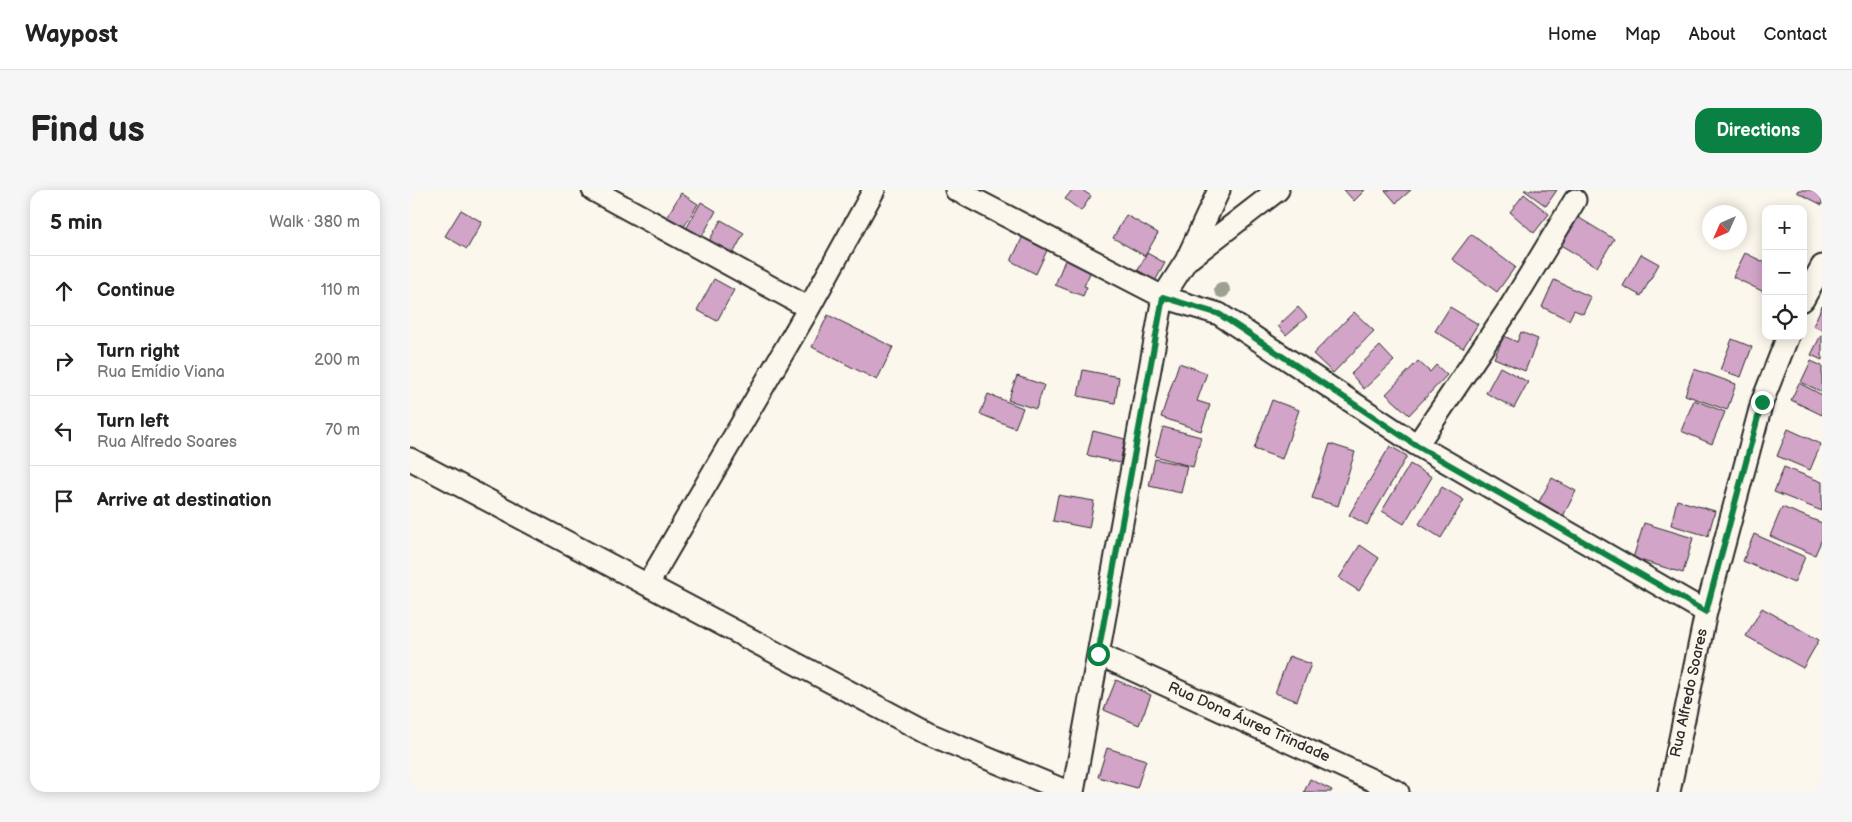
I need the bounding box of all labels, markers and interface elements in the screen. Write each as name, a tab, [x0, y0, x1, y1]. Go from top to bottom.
text: Waypost	[25, 20, 118, 49]
text: Home	[1548, 24, 1597, 45]
text: Map	[1625, 24, 1661, 45]
text: About	[1689, 24, 1736, 45]
text: Contact	[1764, 24, 1827, 45]
button: Directions	[1695, 108, 1822, 153]
text: Find us	[30, 109, 145, 152]
north arrow	[1702, 205, 1747, 250]
map controls	[1762, 205, 1807, 340]
button: +	[1762, 205, 1807, 250]
text: 5 min	[50, 210, 103, 235]
text: Walk · 380 m	[269, 213, 360, 232]
button: −	[1762, 250, 1807, 295]
icon: ahead	[50, 277, 78, 305]
text: Continue	[97, 279, 175, 302]
text: 110 m	[321, 281, 360, 300]
button: locate	[1762, 295, 1807, 340]
text: Turn right	[97, 340, 180, 363]
icon: right	[50, 347, 78, 375]
text: 200 m	[314, 351, 360, 370]
text: Rua Emídio Viana	[97, 363, 225, 382]
route end	[1751, 391, 1774, 414]
text: Turn left	[97, 410, 169, 433]
icon: left	[50, 417, 78, 445]
text: 70 m	[325, 421, 360, 440]
text: Rua Alfredo Soares	[97, 433, 237, 452]
icon: arrive	[50, 487, 78, 515]
text: Arrive at destination	[97, 489, 272, 512]
street label: Rua Alfredo Soares	[1666, 626, 1712, 759]
route start	[1087, 643, 1110, 666]
street label: Rua Dona Áurea Trindade	[1165, 678, 1333, 766]

